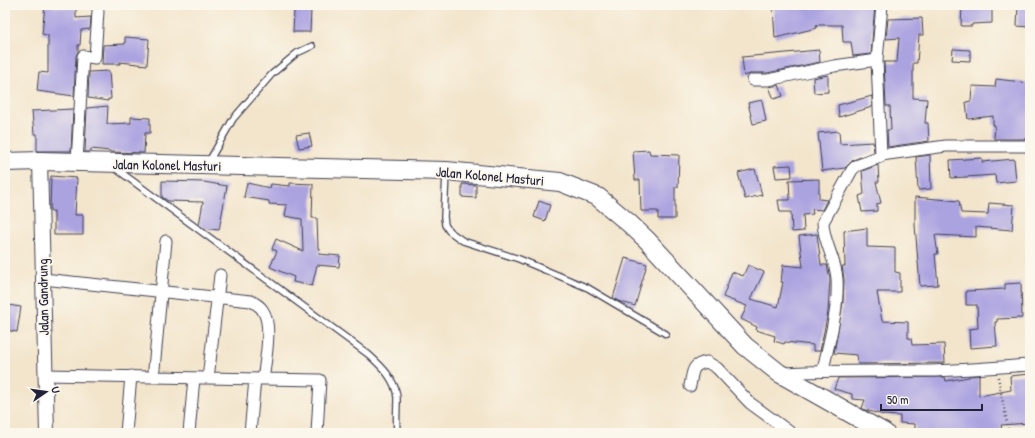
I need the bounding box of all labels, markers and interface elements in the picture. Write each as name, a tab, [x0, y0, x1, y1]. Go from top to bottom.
street label: Jalan Kolonel Masturi	[112, 154, 222, 175]
street label: Jalan Kolonel Masturi	[435, 161, 545, 190]
street label: Jalan Gandrung	[32, 258, 54, 336]
north arrow	[26, 372, 66, 412]
text: U	[48, 385, 63, 394]
scale bar	[881, 386, 982, 412]
text: 50 m	[887, 391, 908, 408]

